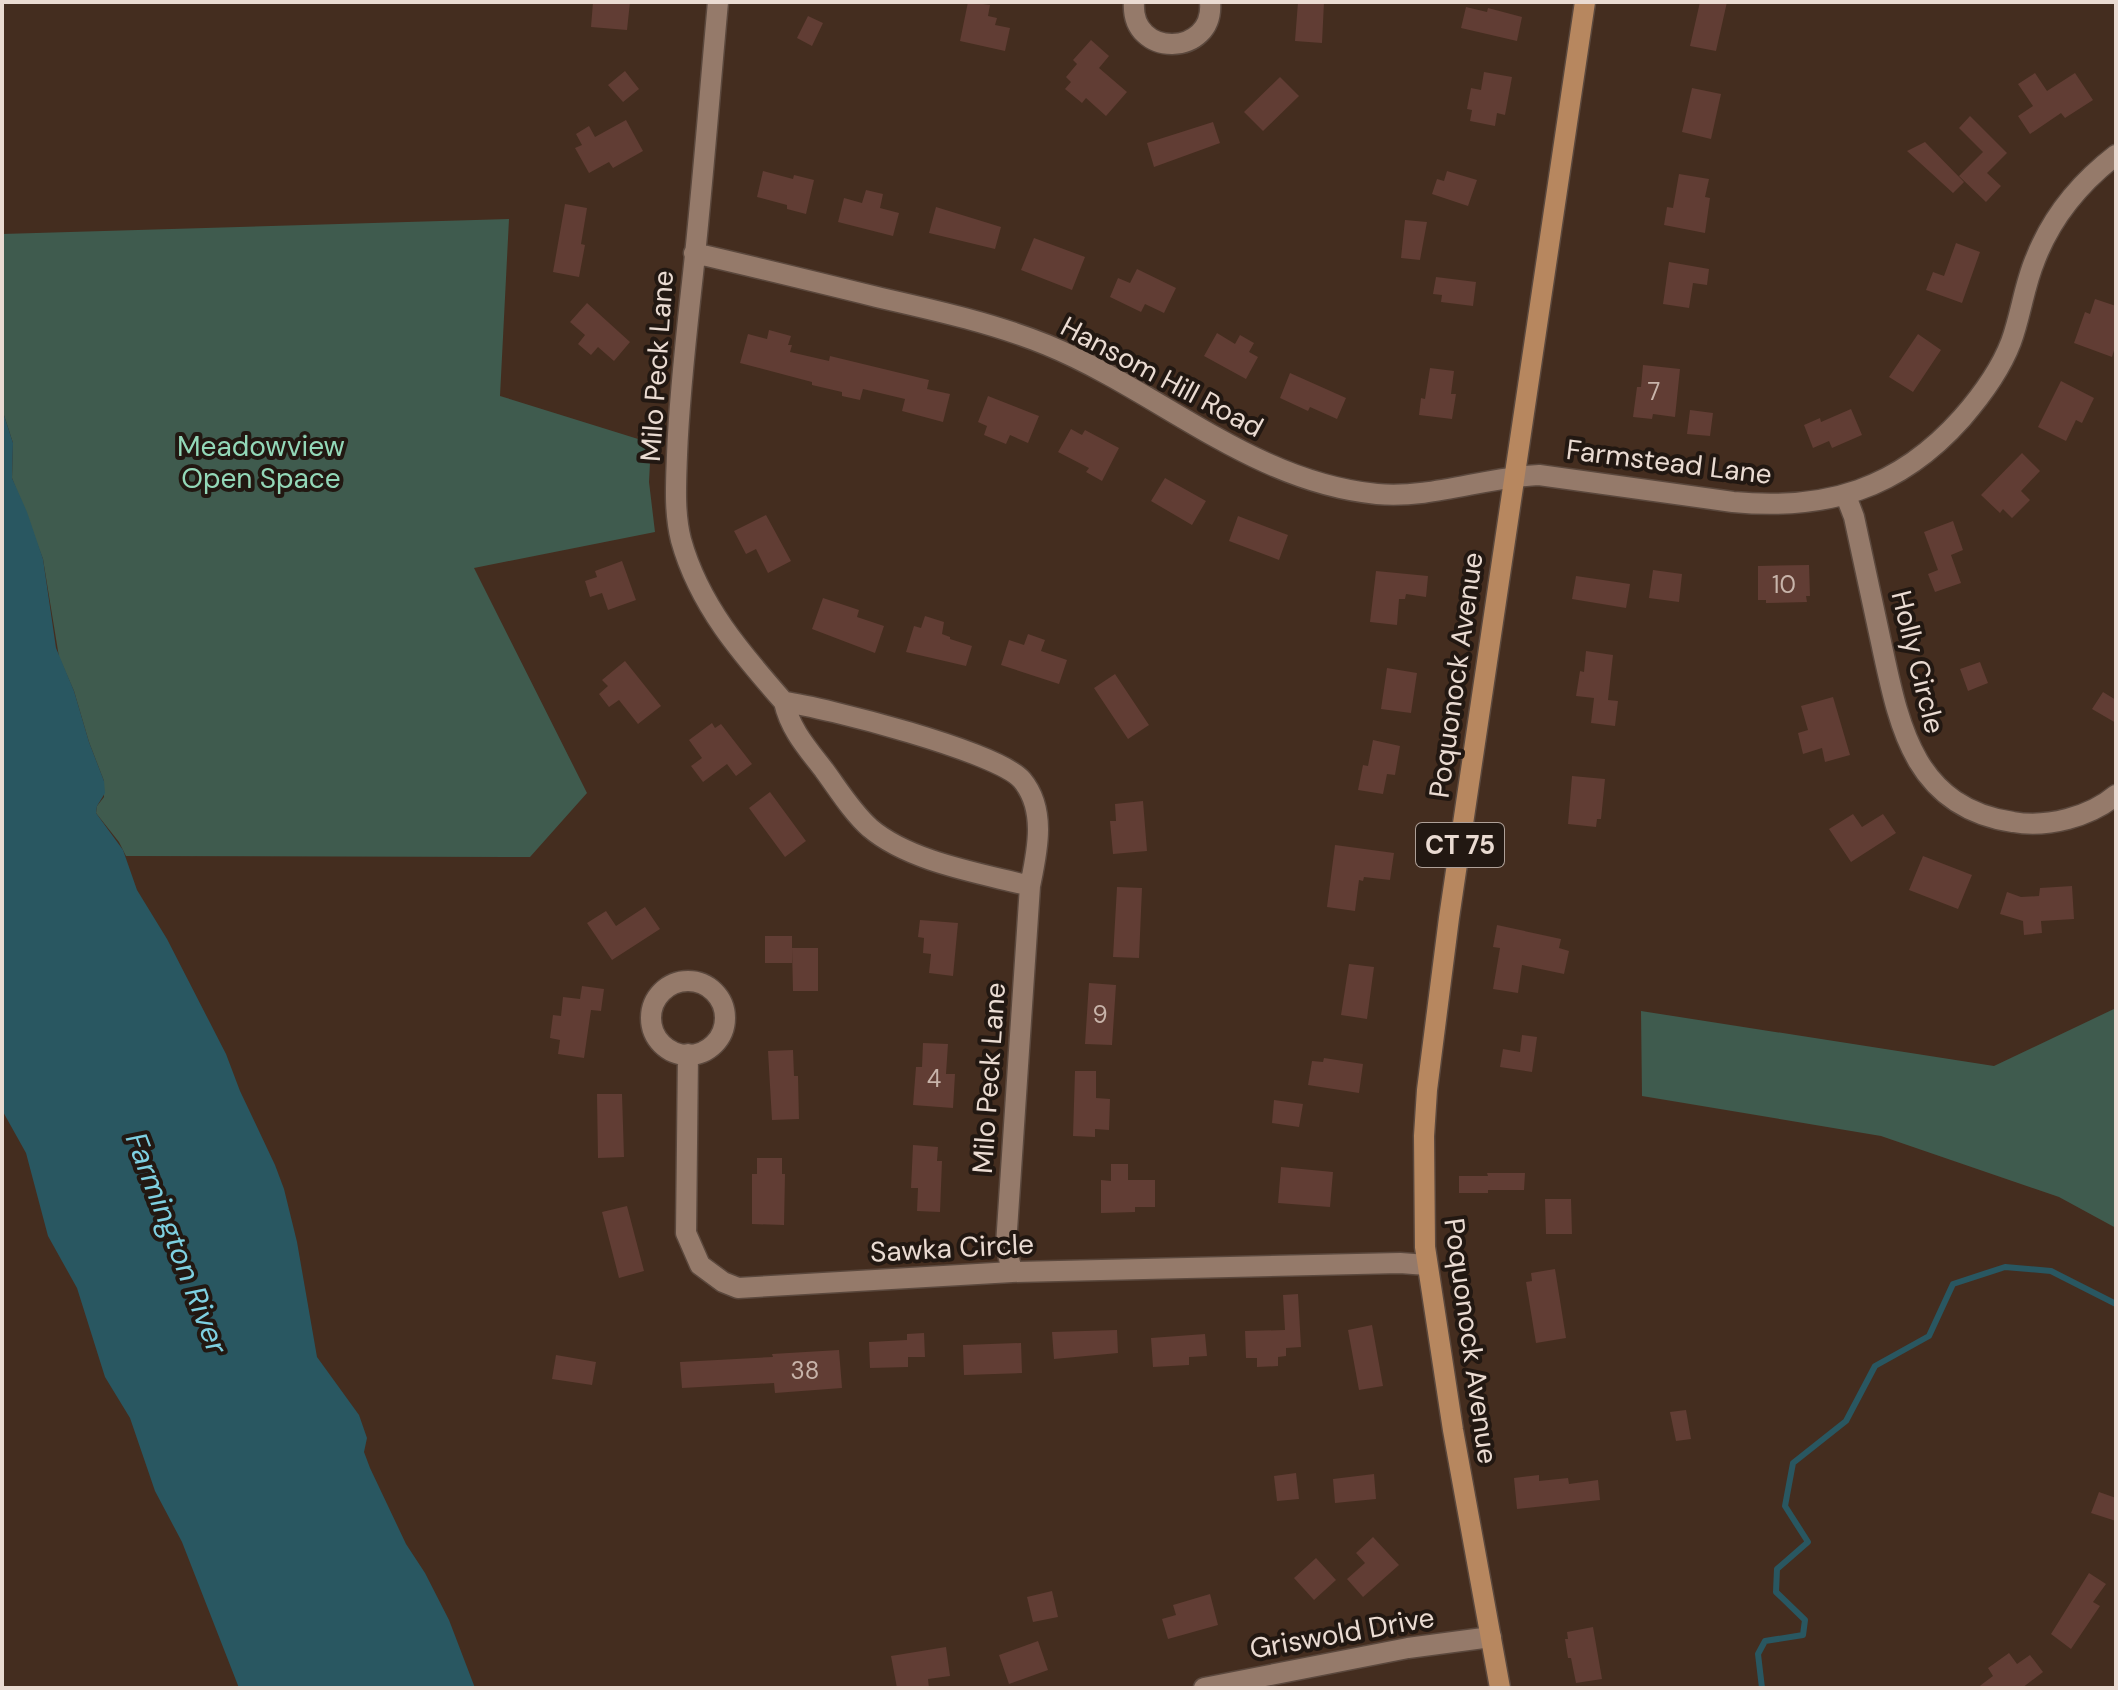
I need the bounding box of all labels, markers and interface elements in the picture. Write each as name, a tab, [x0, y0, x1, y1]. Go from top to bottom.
street label: Milo Peck Lane	[632, 269, 682, 463]
street label: Hansom Hill Road	[1054, 308, 1270, 446]
house number: 7	[1648, 376, 1660, 407]
park label: Meadowview Open Space	[177, 428, 345, 497]
street label: Farmstead Lane	[1564, 431, 1774, 493]
street label: Poquonock Avenue	[1420, 550, 1492, 800]
house number: 10	[1772, 569, 1796, 600]
street label: Holly Circle	[1882, 587, 1954, 737]
road number: CT 75	[1416, 823, 1504, 867]
street label: Milo Peck Lane	[964, 981, 1014, 1175]
house number: 9	[1092, 999, 1108, 1030]
house number: 4	[927, 1063, 941, 1094]
water label: Farmington River	[117, 1127, 237, 1360]
street label: Poquonock Avenue	[1435, 1216, 1507, 1466]
street label: Sawka Circle	[869, 1225, 1035, 1271]
house number: 38	[791, 1355, 819, 1386]
street label: Griswold Drive	[1247, 1599, 1437, 1667]

